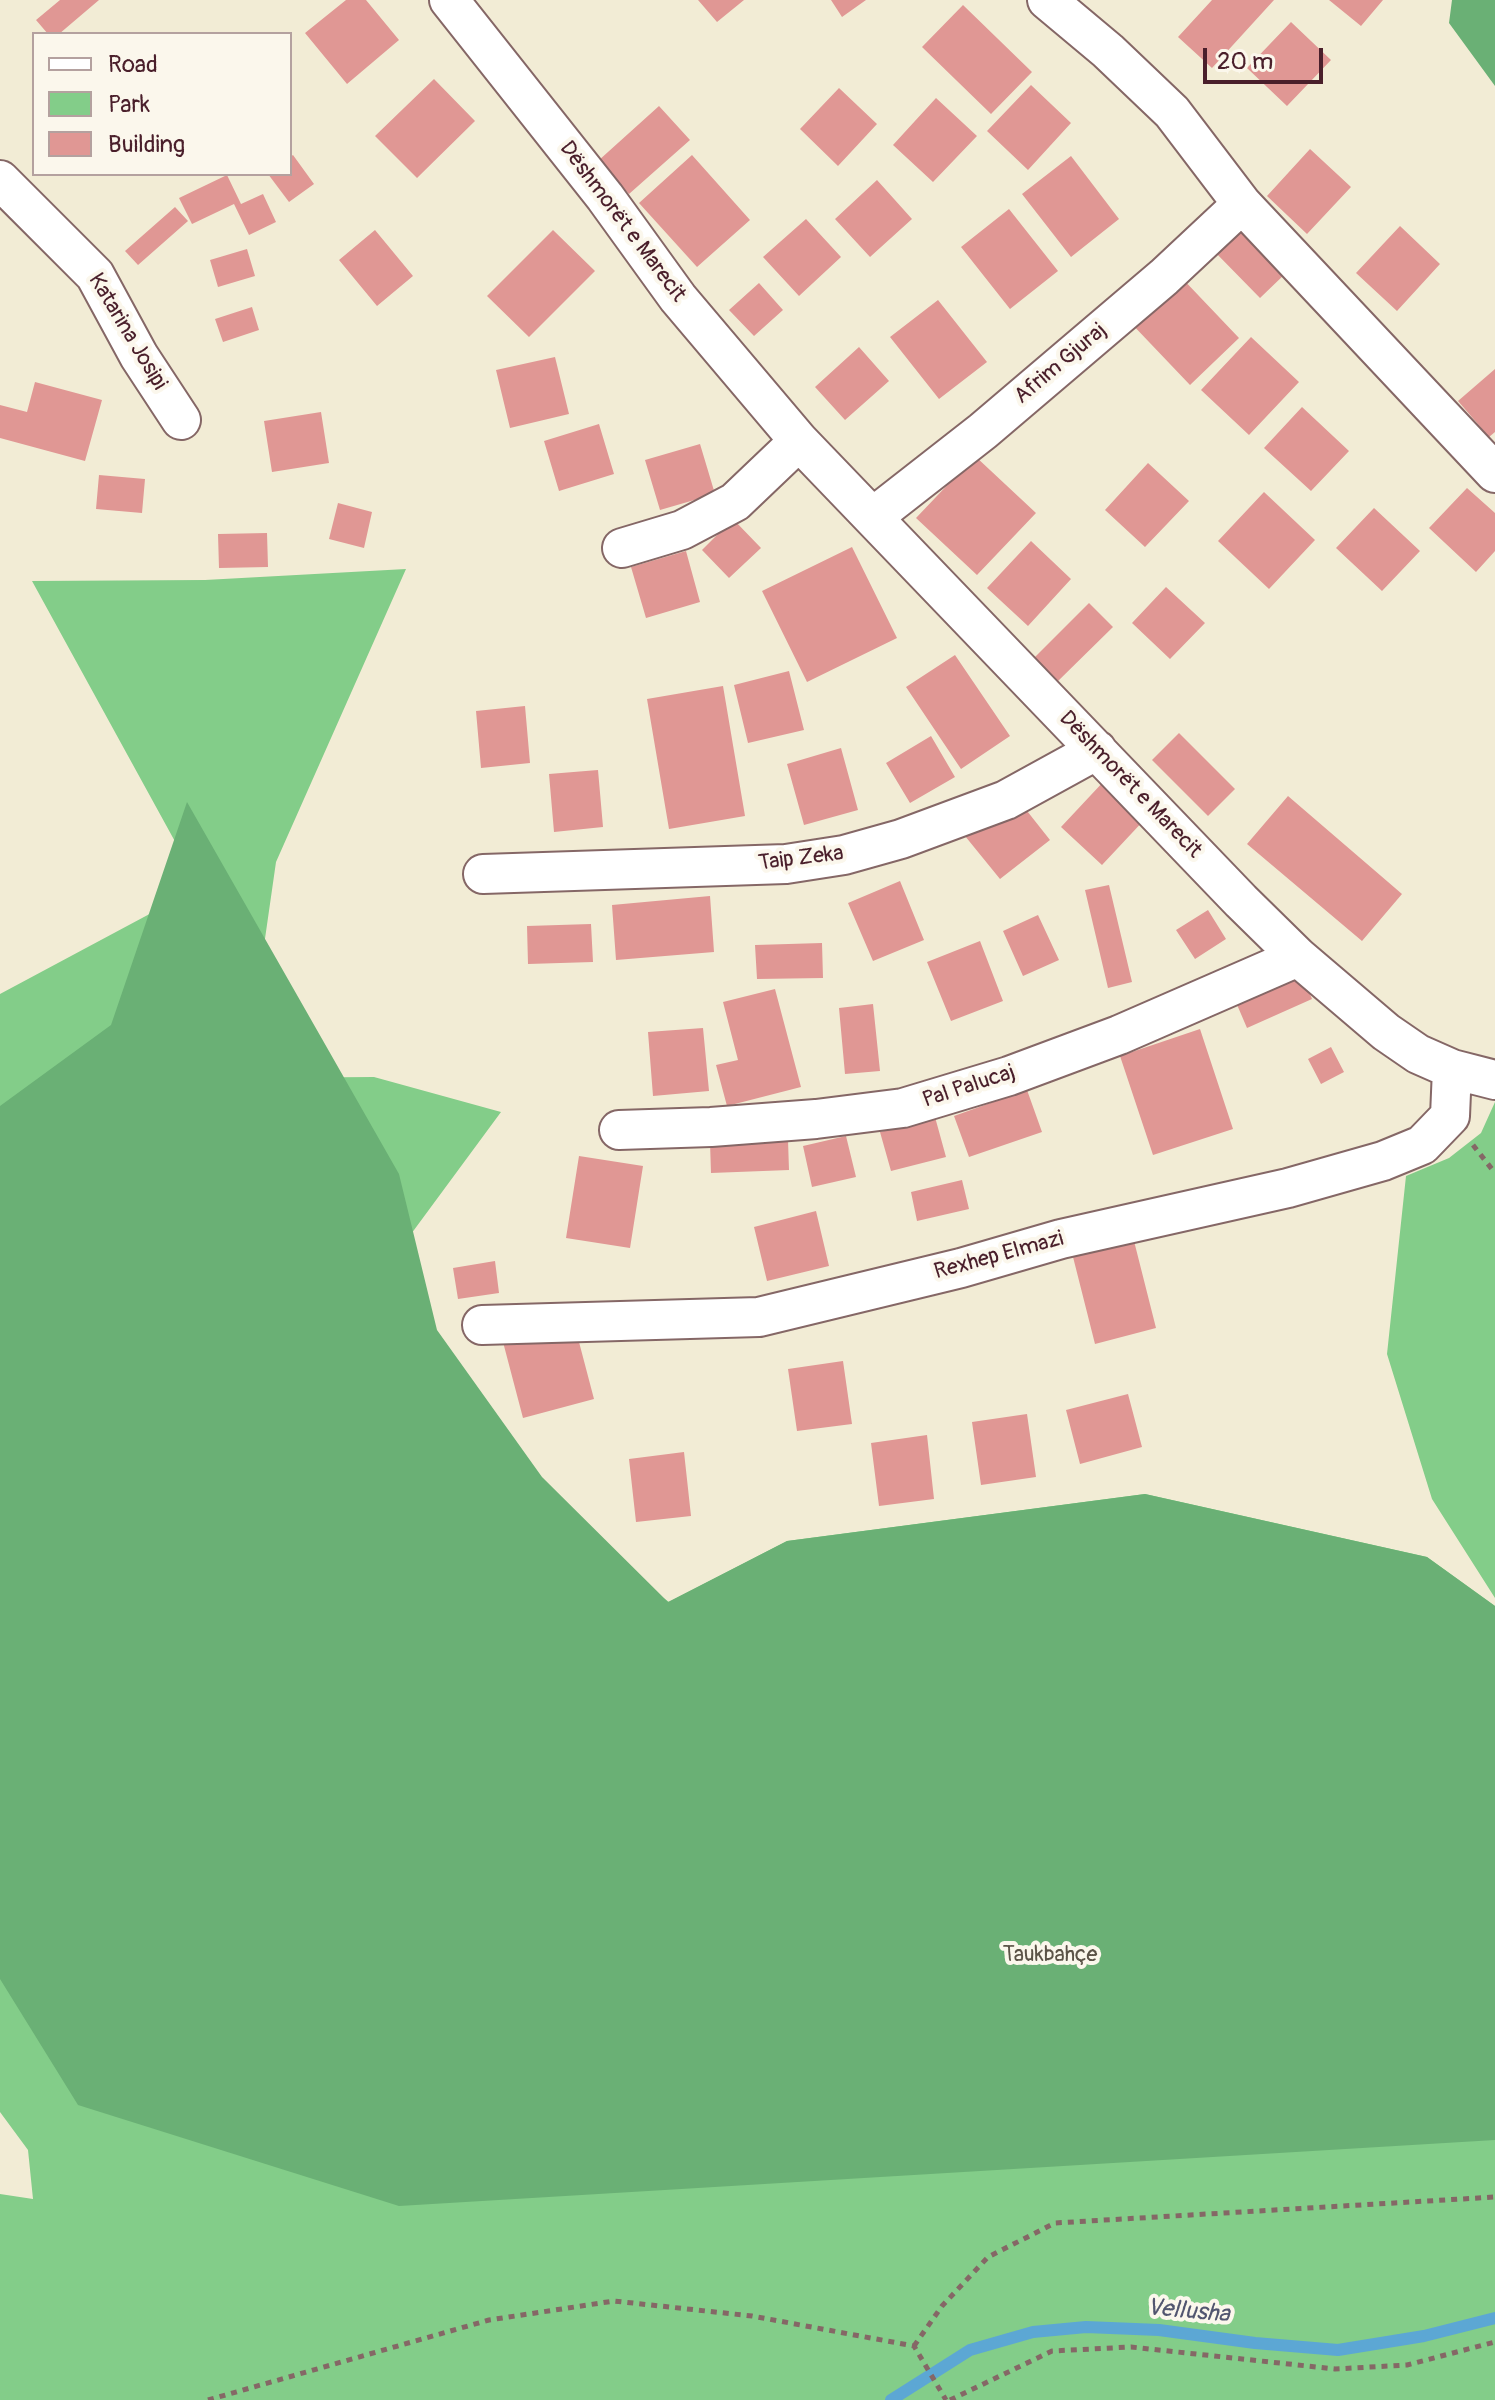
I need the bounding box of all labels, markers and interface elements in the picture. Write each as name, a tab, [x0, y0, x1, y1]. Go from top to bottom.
legend	[32, 32, 292, 176]
scale bar	[1207, 32, 1327, 82]
text: 20 m	[1217, 47, 1273, 76]
text: Road	[108, 50, 158, 79]
text: Park	[108, 90, 150, 119]
text: Building	[108, 130, 185, 159]
street label: Dëshmorët e Marecit	[553, 137, 691, 307]
street label: Katarina Josipi	[82, 269, 172, 395]
street label: Afrim Gjuraj	[1010, 318, 1112, 410]
street label: Dëshmorët e Marecit	[1053, 706, 1207, 864]
street label: Taip Zeka	[757, 841, 845, 877]
street label: Pal Palucaj	[919, 1060, 1019, 1114]
street label: Rexhep Elmazi	[931, 1226, 1067, 1286]
park label: Taukbahçe	[1003, 1942, 1097, 1968]
water label: Vellusha	[1145, 2294, 1231, 2330]

